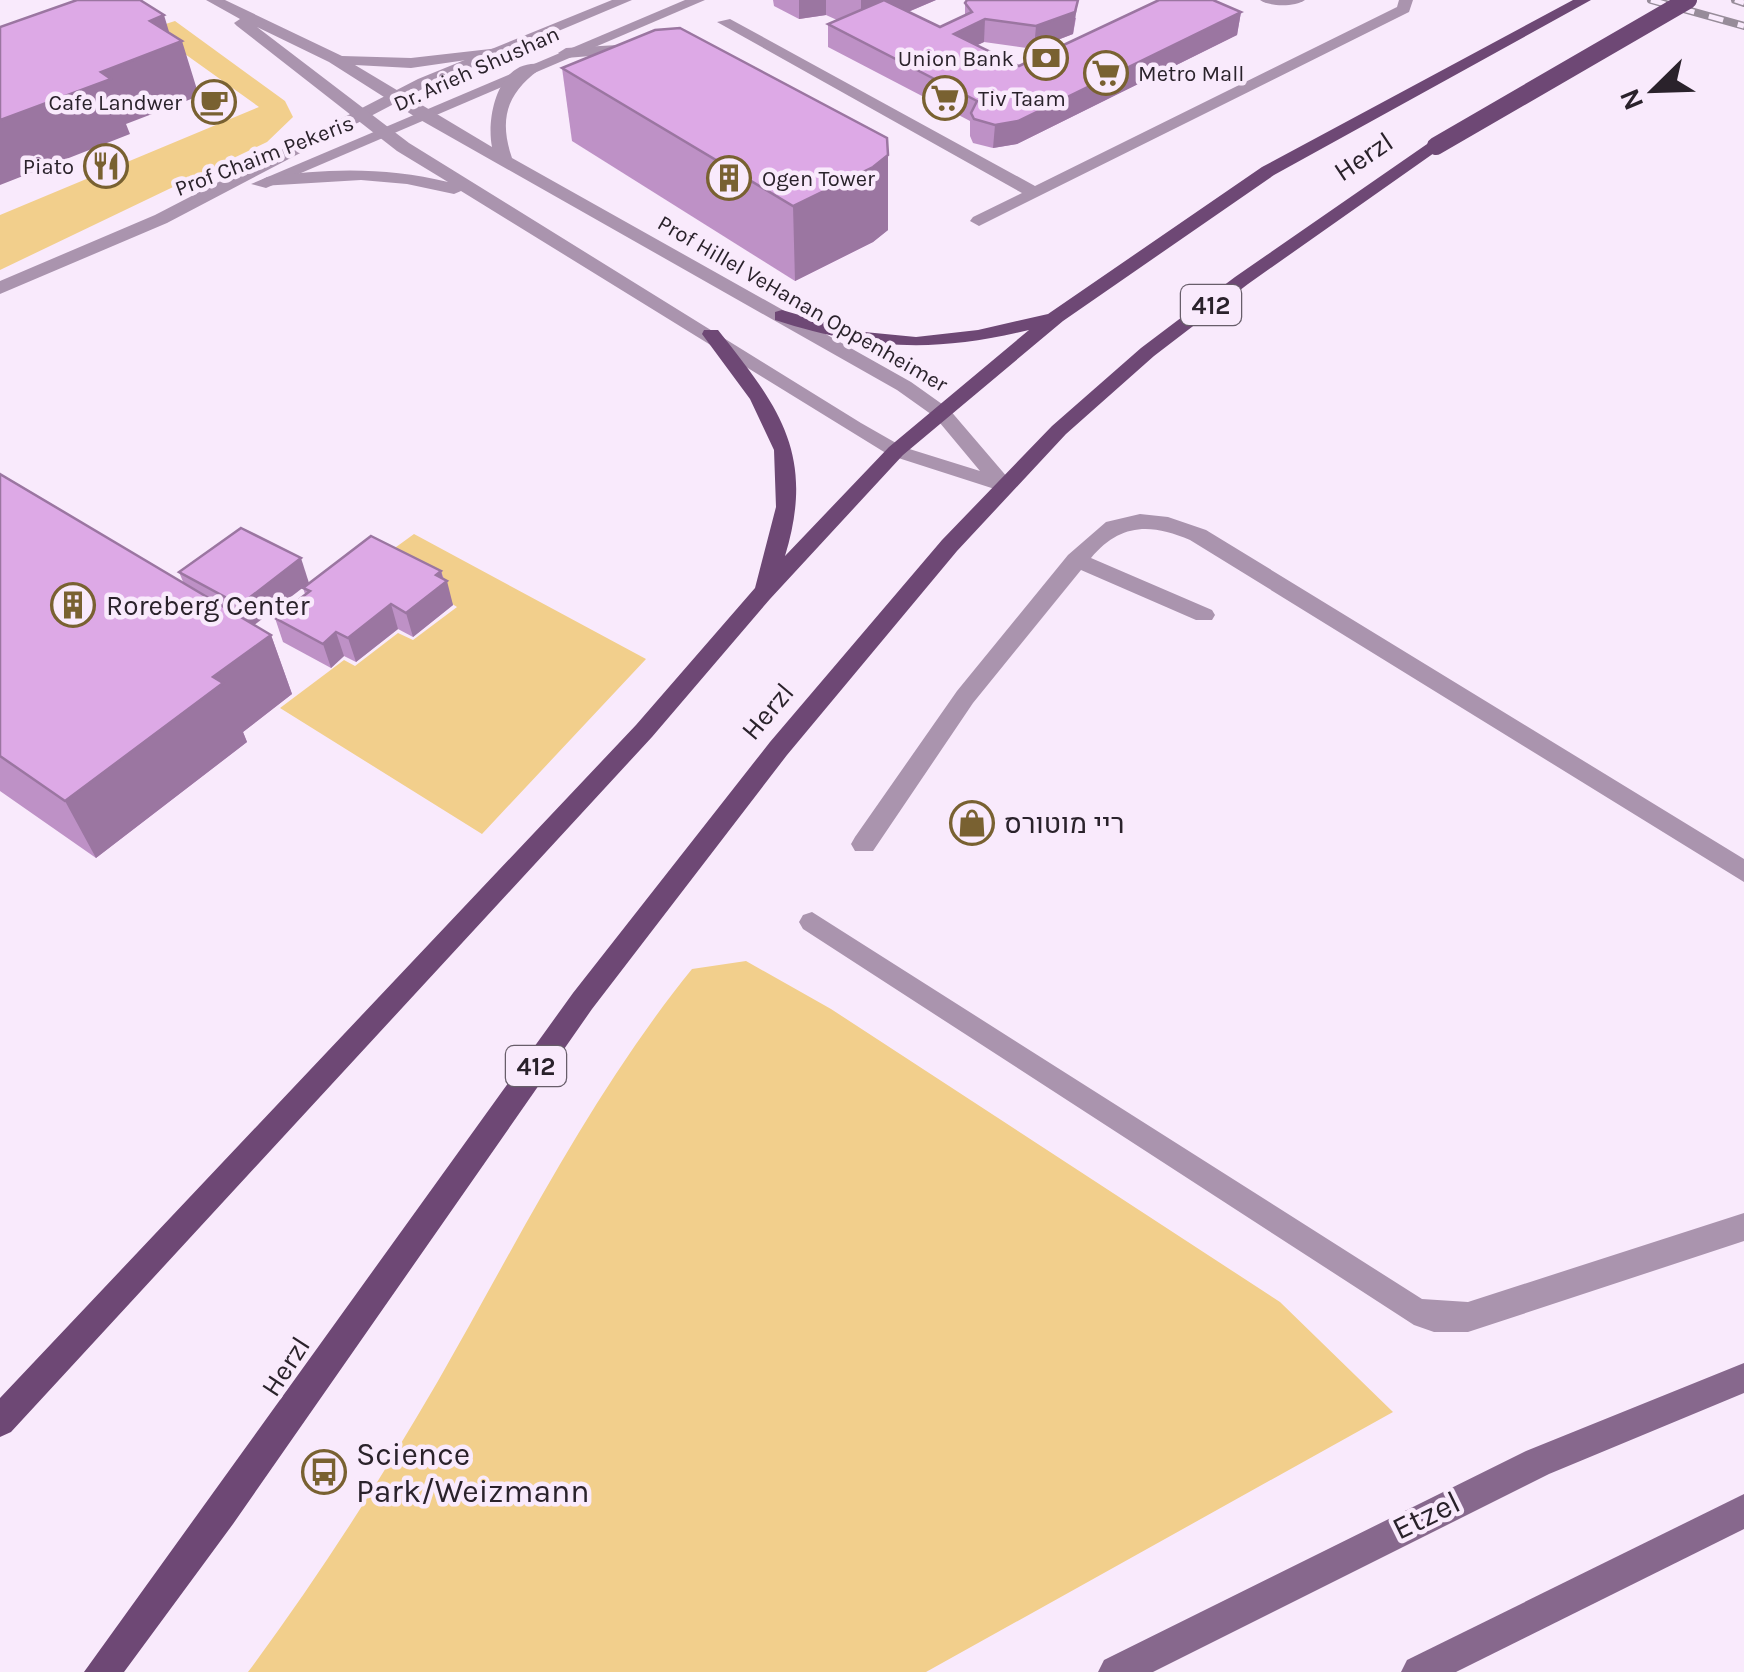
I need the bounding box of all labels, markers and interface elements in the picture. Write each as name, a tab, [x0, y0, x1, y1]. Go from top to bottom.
street label: Dr. Arieh Shushan	[389, 21, 563, 117]
bank icon: Union Bank	[1023, 35, 1069, 81]
north arrow	[1604, 40, 1704, 140]
place label: Union Bank	[898, 46, 1014, 72]
supermarket icon: Metro Mall	[1083, 50, 1129, 96]
place label: Metro Mall	[1138, 61, 1244, 87]
supermarket icon: Tiv Taam	[922, 75, 968, 121]
cafe icon: Cafe Landwer	[191, 79, 237, 125]
text: N	[1612, 84, 1651, 115]
place label: Tiv Taam	[978, 86, 1066, 112]
place label: Cafe Landwer	[48, 90, 182, 116]
street label: Prof Chaim Pekeris	[171, 110, 357, 202]
street label: Herzl	[1327, 125, 1399, 188]
restaurant icon: Piato	[83, 143, 129, 189]
place label: Piato	[23, 154, 74, 180]
building icon: Ogen Tower	[706, 155, 752, 201]
place label: Ogen Tower	[762, 166, 875, 192]
street label: Prof Hillel VeHanan Oppenheimer	[653, 210, 952, 398]
road number: 412	[1181, 285, 1241, 325]
building icon: Roreberg Center	[50, 582, 96, 628]
place label: Roreberg Center	[106, 589, 310, 622]
street label: Herzl	[734, 676, 801, 747]
shop icon: ריי מוטורס	[949, 800, 995, 846]
place label: ריי מוטורס	[1004, 807, 1124, 840]
road number: 412	[506, 1046, 566, 1086]
street label: Herzl	[254, 1330, 317, 1402]
place label: Science Park/Weizmann	[356, 1436, 590, 1510]
bus stop icon: Science Park/Weizmann	[301, 1449, 347, 1495]
street label: Etzel	[1386, 1483, 1466, 1548]

